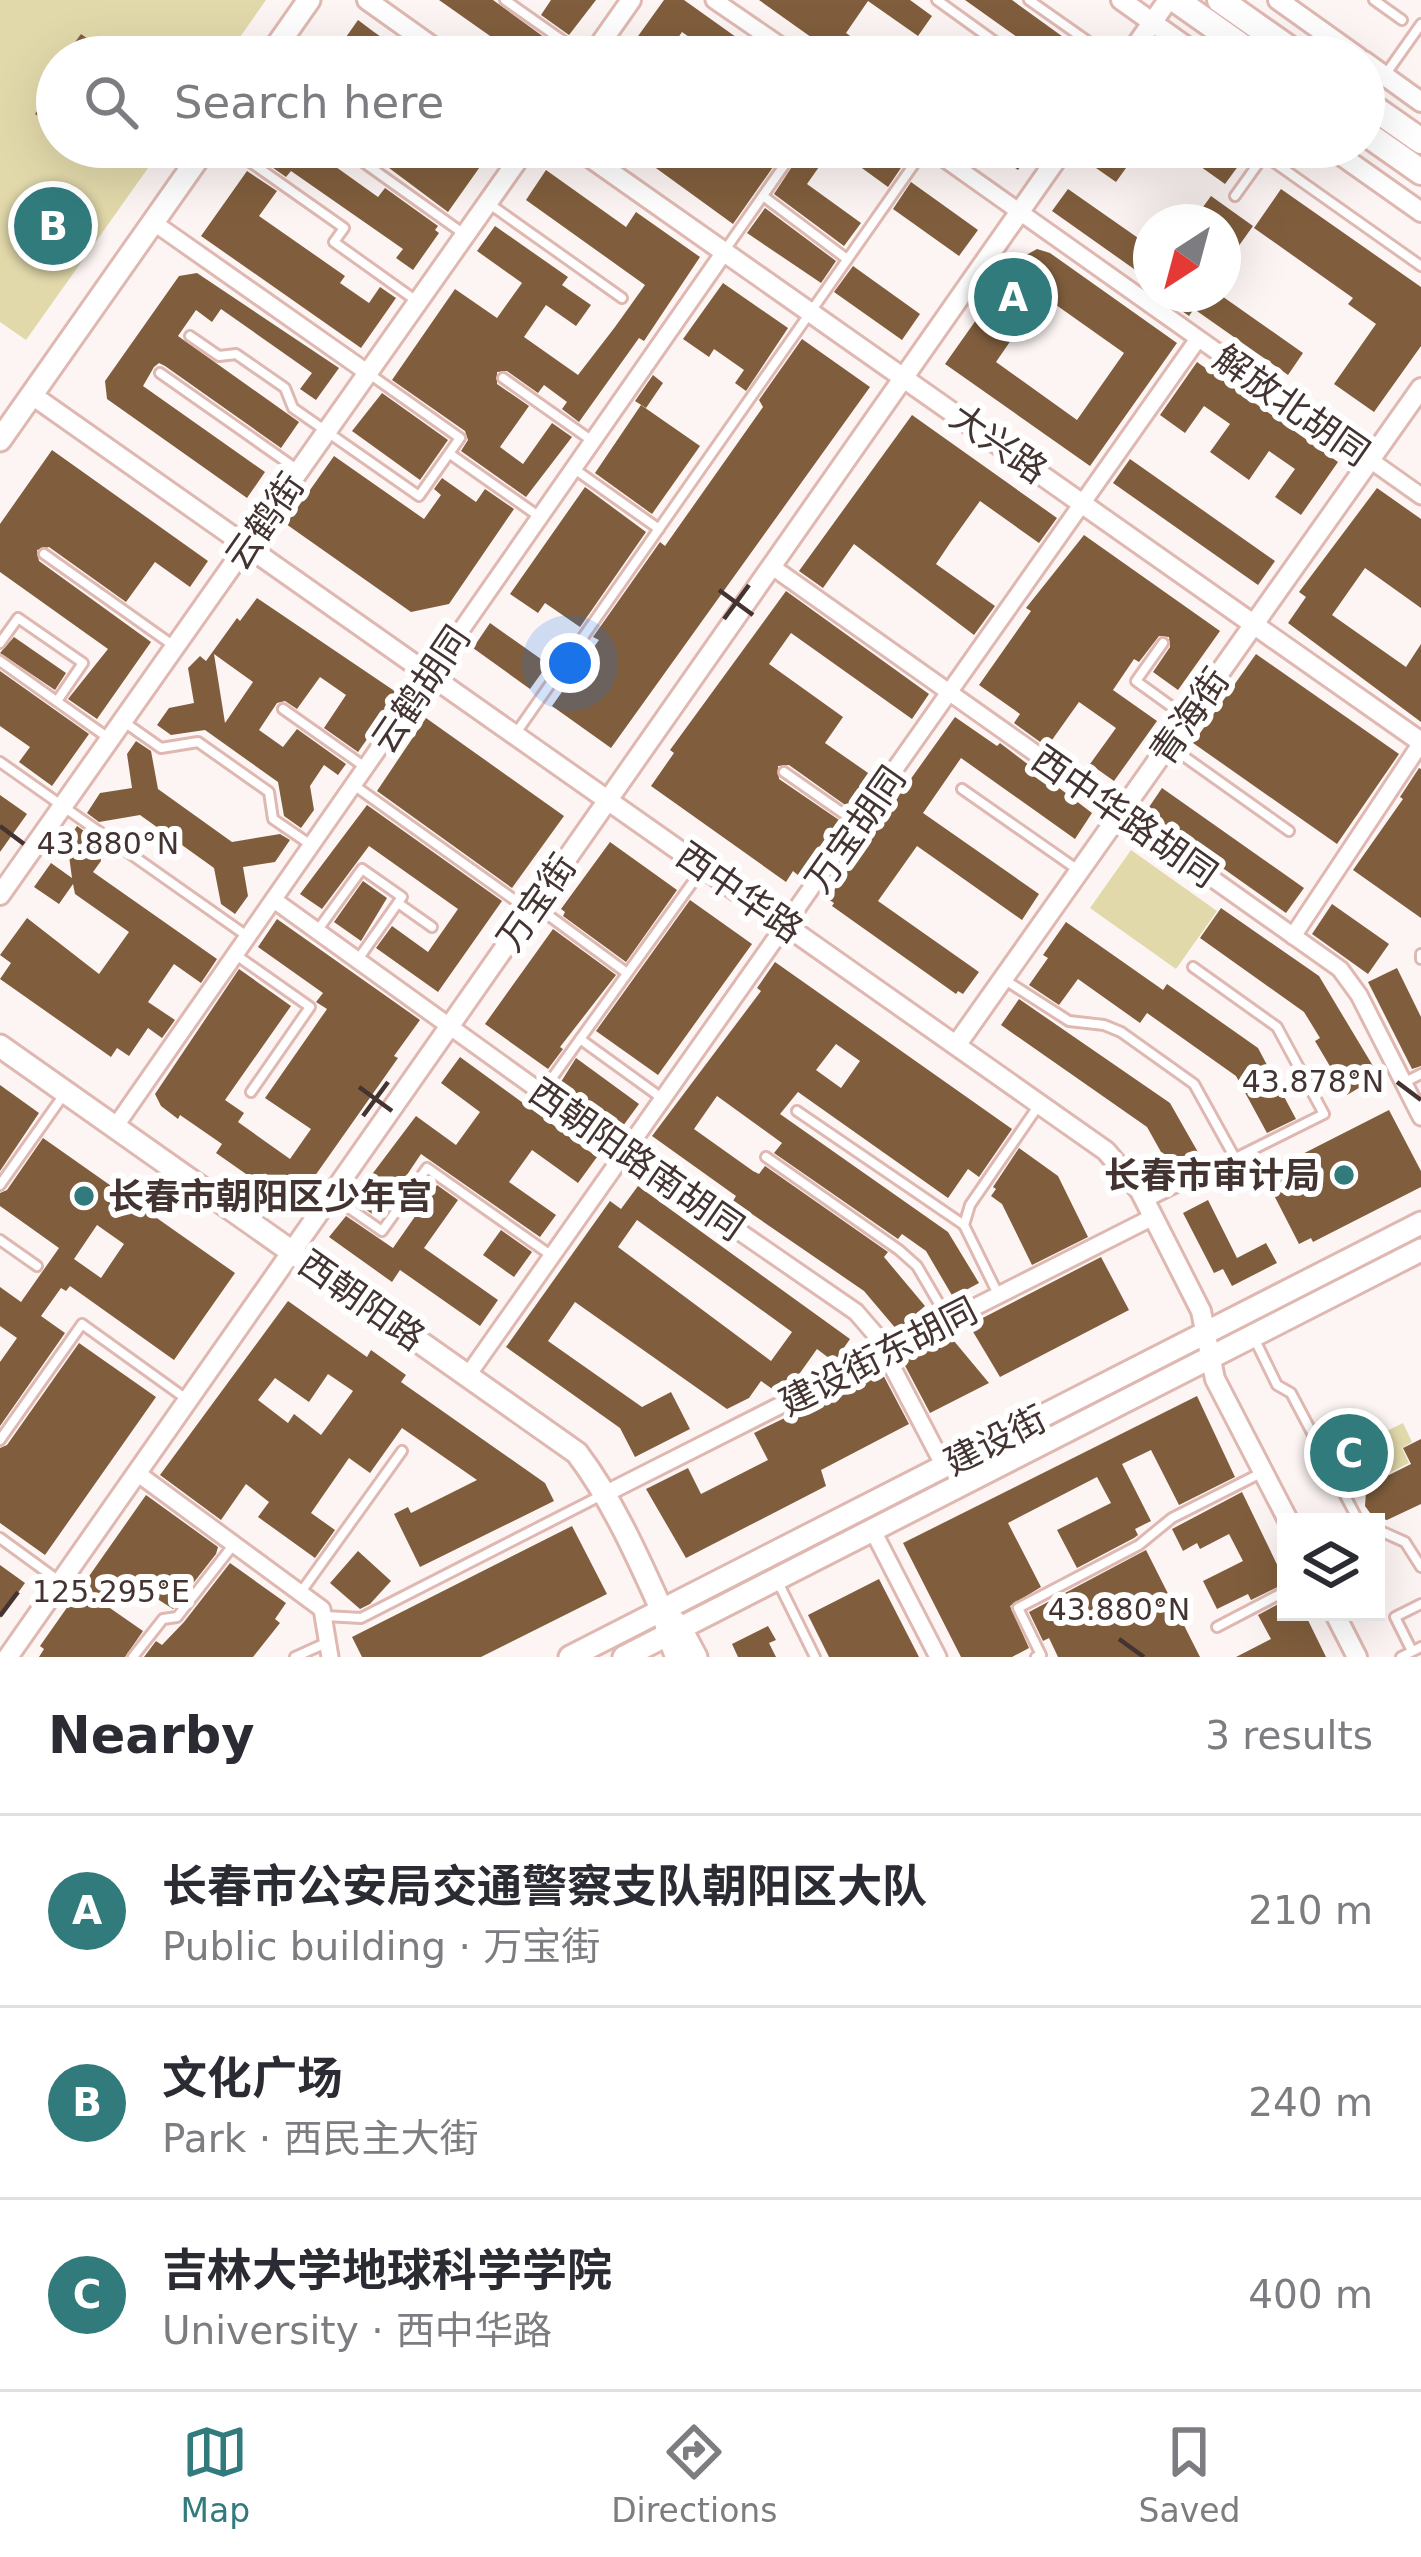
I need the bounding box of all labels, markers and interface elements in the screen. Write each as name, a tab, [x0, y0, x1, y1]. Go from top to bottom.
search box	[36, 36, 1385, 168]
icon: search	[78, 69, 144, 135]
text: Search here	[174, 76, 444, 129]
pin: B	[14, 181, 92, 271]
north arrow	[1133, 204, 1241, 312]
pin: A	[974, 252, 1052, 342]
street label: 解放北胡同	[1206, 337, 1377, 474]
street label: 大兴路	[943, 396, 1055, 491]
street label: 云鹤街	[217, 465, 312, 577]
street label: 云鹤胡同	[363, 618, 478, 760]
your location	[540, 633, 600, 693]
street label: 青海街	[1142, 660, 1237, 772]
street label: 西中华路胡同	[1024, 738, 1225, 895]
street label: 万宝胡同	[797, 759, 914, 900]
text: 43.880°N	[37, 826, 179, 861]
street label: 西中华路	[669, 834, 810, 951]
street label: 万宝街	[489, 846, 584, 958]
text: 43.878°N	[1242, 1064, 1384, 1099]
street label: 西朝阳路南胡同	[522, 1070, 752, 1248]
place label: 长春市审计局	[1104, 1155, 1320, 1196]
marker: 长春市审计局	[1331, 1162, 1357, 1188]
place label: 长春市朝阳区少年宫	[108, 1176, 432, 1217]
marker: 长春市朝阳区少年宫	[71, 1183, 97, 1209]
street label: 西朝阳路	[291, 1242, 432, 1359]
street label: 建设街东胡同	[773, 1289, 984, 1424]
street label: 建设街	[938, 1398, 1053, 1483]
pin: C	[1310, 1408, 1388, 1498]
map controls	[1277, 1513, 1385, 1621]
button: layers	[1277, 1513, 1385, 1621]
text: 125.295°E	[32, 1574, 190, 1609]
text: 43.880°N	[1048, 1592, 1190, 1627]
text: Nearby	[48, 1706, 255, 1765]
text: 3 results	[1205, 1713, 1373, 1758]
text: 长春市公安局交通警察支队朝阳区大队	[162, 1860, 927, 1913]
text: A	[72, 1888, 102, 1933]
text: 210 m	[1248, 1888, 1373, 1933]
text: Public building · 万宝街	[162, 1924, 600, 1969]
text: 文化广场	[162, 2052, 342, 2105]
text: B	[72, 2080, 102, 2125]
text: 240 m	[1248, 2080, 1373, 2125]
text: Park · 西民主大街	[162, 2116, 478, 2161]
text: 吉林大学地球科学学院	[162, 2244, 612, 2297]
text: C	[73, 2272, 101, 2317]
text: 400 m	[1248, 2272, 1373, 2317]
text: University · 西中华路	[162, 2308, 552, 2353]
tab: Map	[181, 2419, 250, 2530]
tab: Directions	[611, 2419, 777, 2530]
tab: Saved	[1139, 2419, 1240, 2530]

